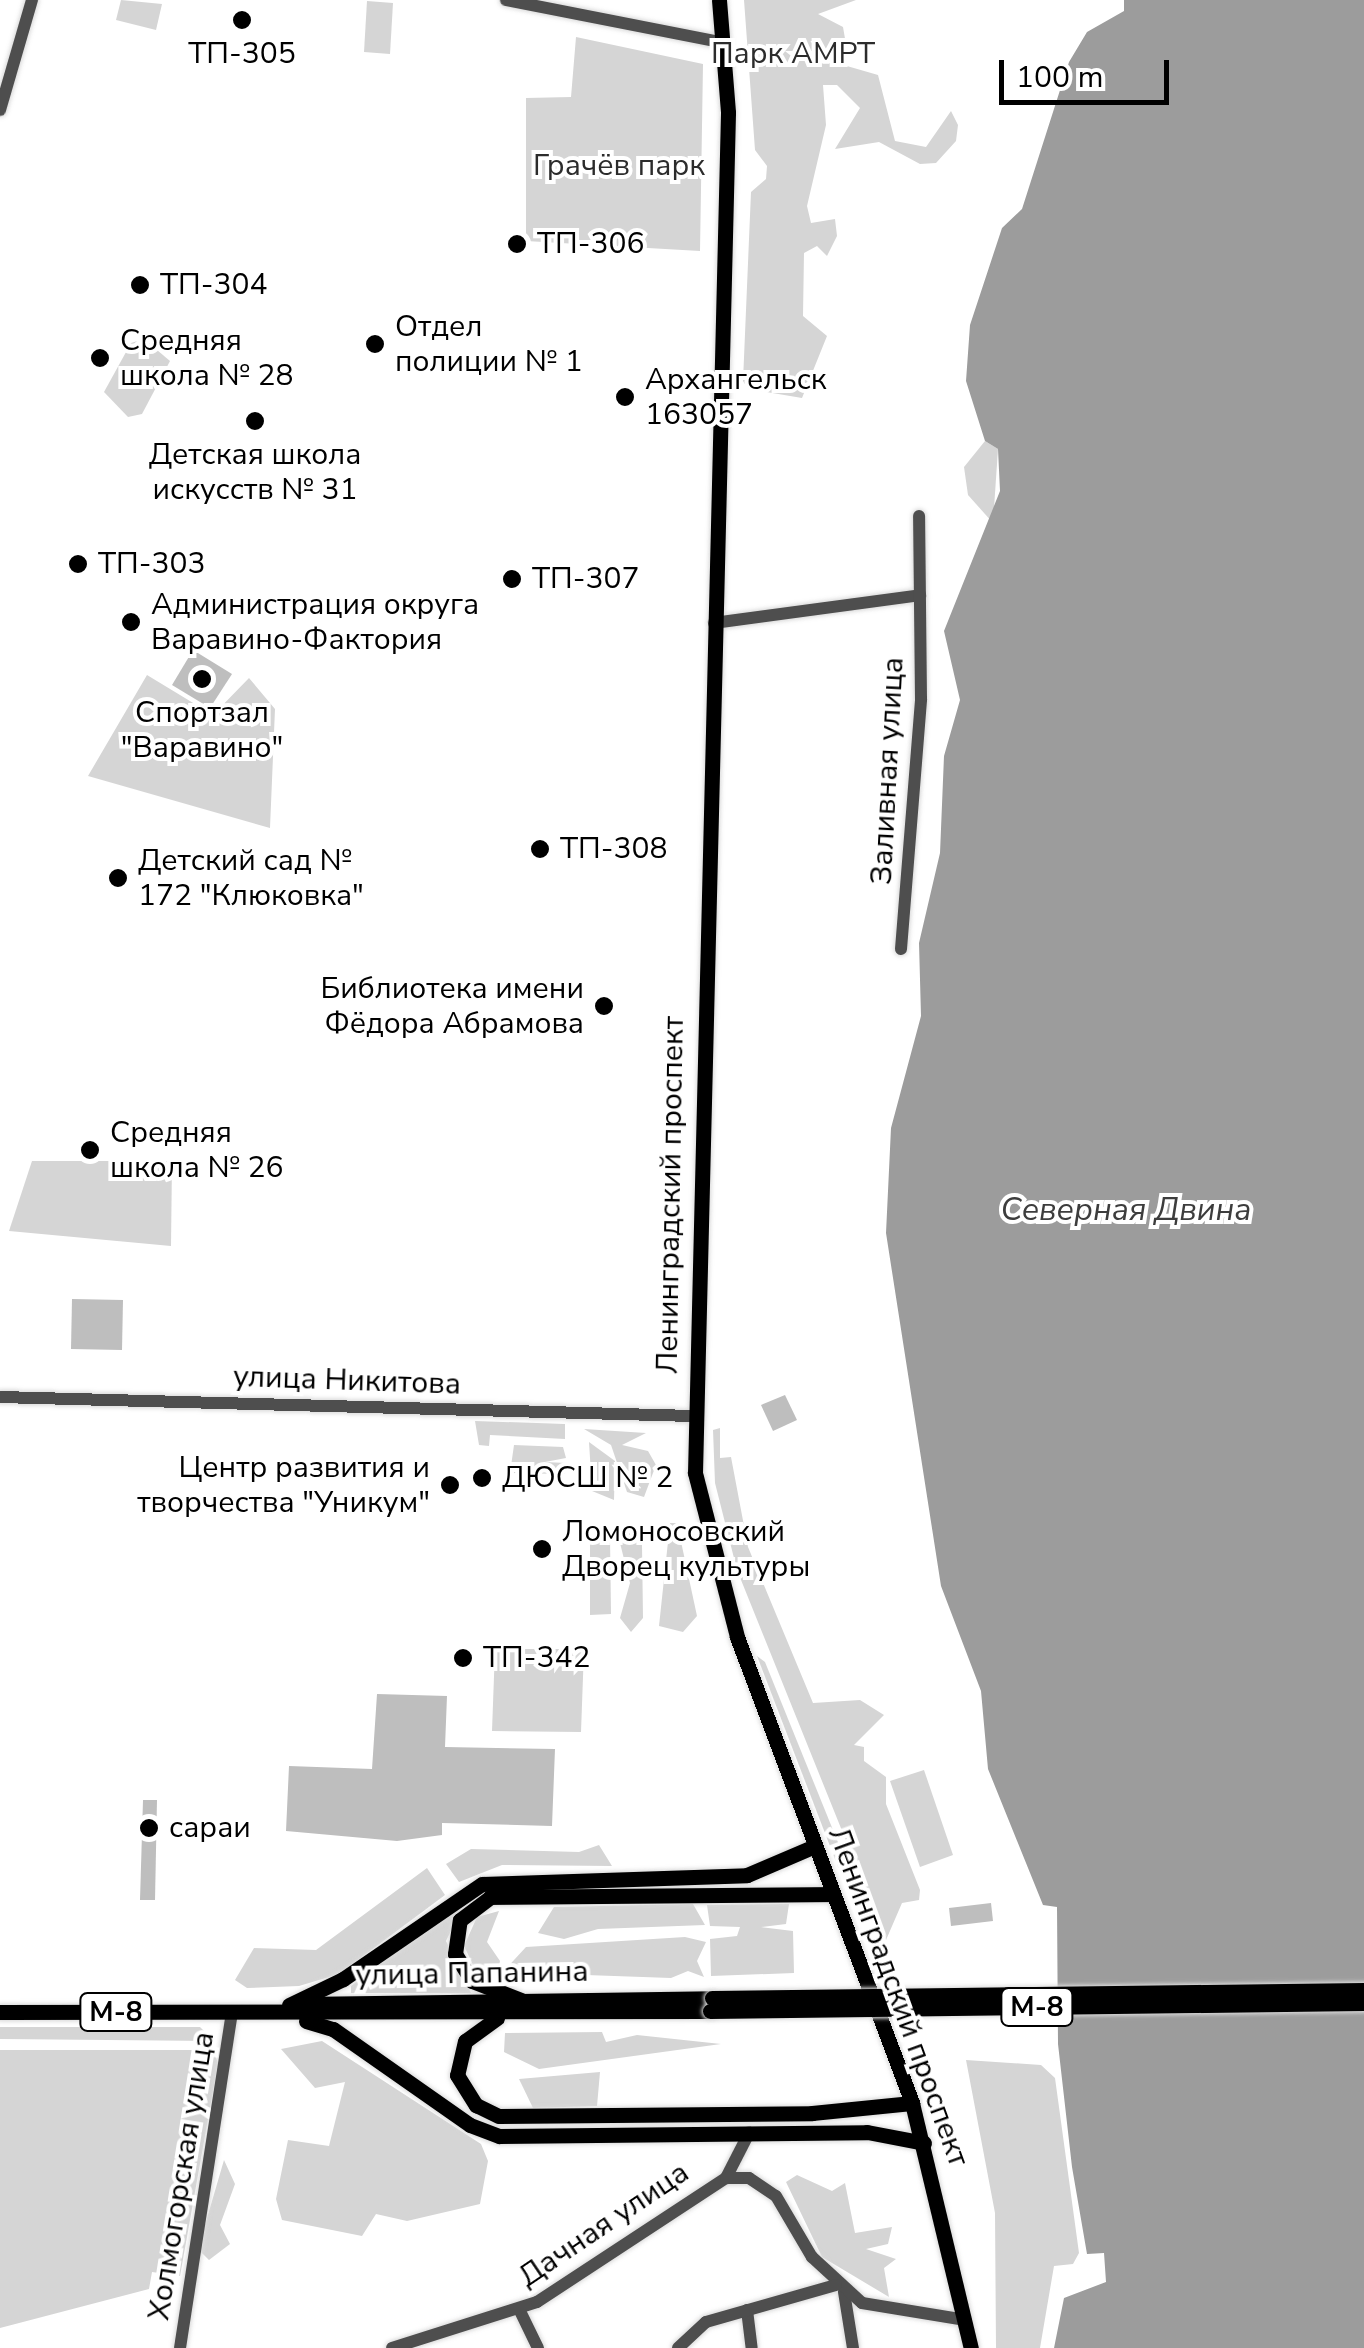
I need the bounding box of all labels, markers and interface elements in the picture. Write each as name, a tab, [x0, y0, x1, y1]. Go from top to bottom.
marker: ТП-305	[231, 9, 253, 31]
place label: ТП-305	[188, 36, 296, 72]
park label: Парк АМРТ	[711, 36, 875, 72]
scale bar	[1004, 40, 1174, 102]
text: 100 m	[1016, 57, 1103, 98]
park label: Грачёв парк	[533, 148, 705, 184]
place label: ТП-306	[537, 226, 644, 262]
marker: ТП-306	[506, 233, 528, 255]
place label: ТП-304	[160, 267, 267, 303]
marker: ТП-304	[129, 274, 151, 296]
place label: Отдел полиции № 1	[395, 309, 583, 380]
place label: Средняя школа № 28	[120, 323, 294, 394]
marker: Отдел полиции № 1	[364, 333, 386, 355]
marker: Средняя школа № 28	[89, 347, 111, 369]
place label: Архангельск 163057	[645, 362, 827, 432]
marker: Архангельск 163057	[614, 386, 636, 408]
marker: Детская школа искусств № 31	[244, 410, 266, 432]
place label: Детская школа искусств № 31	[149, 437, 361, 508]
place label: ТП-303	[98, 546, 205, 582]
marker: ТП-303	[67, 553, 89, 575]
place label: ТП-307	[532, 561, 639, 597]
marker: ТП-307	[501, 568, 523, 590]
place label: Администрация округа Варавино-Фактория	[151, 587, 479, 658]
marker: Администрация округа Варавино-Фактория	[120, 611, 142, 633]
street label: Заливная улица	[864, 656, 912, 886]
marker: Спортзал "Варавино"	[191, 668, 213, 690]
place label: Спортзал "Варавино"	[121, 695, 283, 766]
place label: ТП-308	[560, 831, 667, 867]
marker: ТП-308	[529, 838, 551, 860]
place label: Детский сад № 172 "Клюковка"	[138, 843, 364, 914]
marker: Детский сад № 172 "Клюковка"	[107, 867, 129, 889]
place label: Библиотека имени Фёдора Абрамова	[320, 971, 584, 1042]
marker: Библиотека имени Фёдора Абрамова	[593, 995, 615, 1017]
street label: Ленинградский проспект	[650, 1016, 692, 1374]
place label: Средняя школа № 26	[110, 1115, 284, 1186]
marker: Средняя школа № 26	[79, 1139, 101, 1161]
water label: Северная Двина	[1000, 1191, 1252, 1229]
street label: улица Никитова	[233, 1359, 461, 1403]
place label: Центр развития и творчества "Уникум"	[137, 1450, 430, 1520]
place label: ДЮСШ № 2	[502, 1460, 673, 1496]
marker: ДЮСШ № 2	[471, 1467, 493, 1489]
marker: Центр развития и творчества "Уникум"	[439, 1474, 461, 1496]
place label: Ломоносовский Дворец культуры	[562, 1514, 810, 1584]
marker: Ломоносовский Дворец культуры	[531, 1538, 553, 1560]
place label: ТП-342	[483, 1640, 590, 1676]
marker: ТП-342	[452, 1647, 474, 1669]
place label: сараи	[169, 1810, 251, 1846]
marker: сараи	[138, 1817, 160, 1839]
street label: Ленинградский проспект	[820, 1823, 976, 2171]
street label: улица Папанина	[355, 1954, 589, 1994]
road number: М-8	[1000, 1984, 1074, 2030]
road number: М-8	[78, 1989, 154, 2035]
street label: Холмогорская улица	[141, 2029, 223, 2323]
street label: Дачная улица	[512, 2155, 696, 2295]

